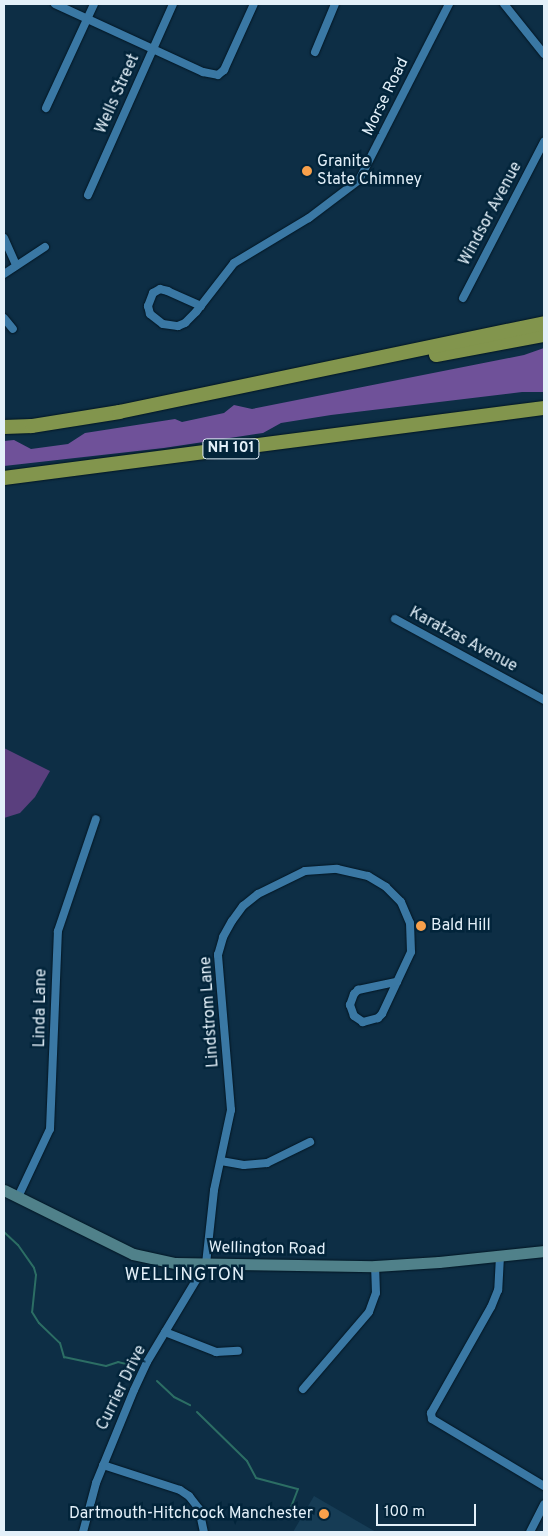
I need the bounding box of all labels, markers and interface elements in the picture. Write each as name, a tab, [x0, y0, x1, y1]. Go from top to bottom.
street label: Wells Street	[92, 51, 144, 137]
street label: Morse Road	[359, 55, 413, 139]
place label: Granite State Chimney	[317, 152, 422, 190]
street label: Windsor Avenue	[455, 159, 527, 269]
marker: Granite State Chimney	[301, 165, 313, 177]
road number: NH 101	[202, 436, 260, 462]
street label: Karatzas Avenue	[405, 603, 521, 677]
place label: Bald Hill	[431, 916, 491, 936]
marker: Bald Hill	[415, 920, 427, 932]
street label: Lindstrom Lane	[197, 956, 223, 1068]
street label: Linda Lane	[31, 968, 51, 1048]
street label: Wellington Road	[208, 1238, 326, 1260]
district label: WELLINGTON	[123, 1265, 247, 1287]
street label: Currier Drive	[93, 1342, 151, 1434]
scale bar	[378, 1494, 478, 1526]
text: 100 m	[384, 1503, 425, 1522]
place label: Dartmouth-Hitchcock Manchester	[69, 1504, 313, 1524]
marker: Dartmouth-Hitchcock Manchester	[317, 1507, 331, 1521]

